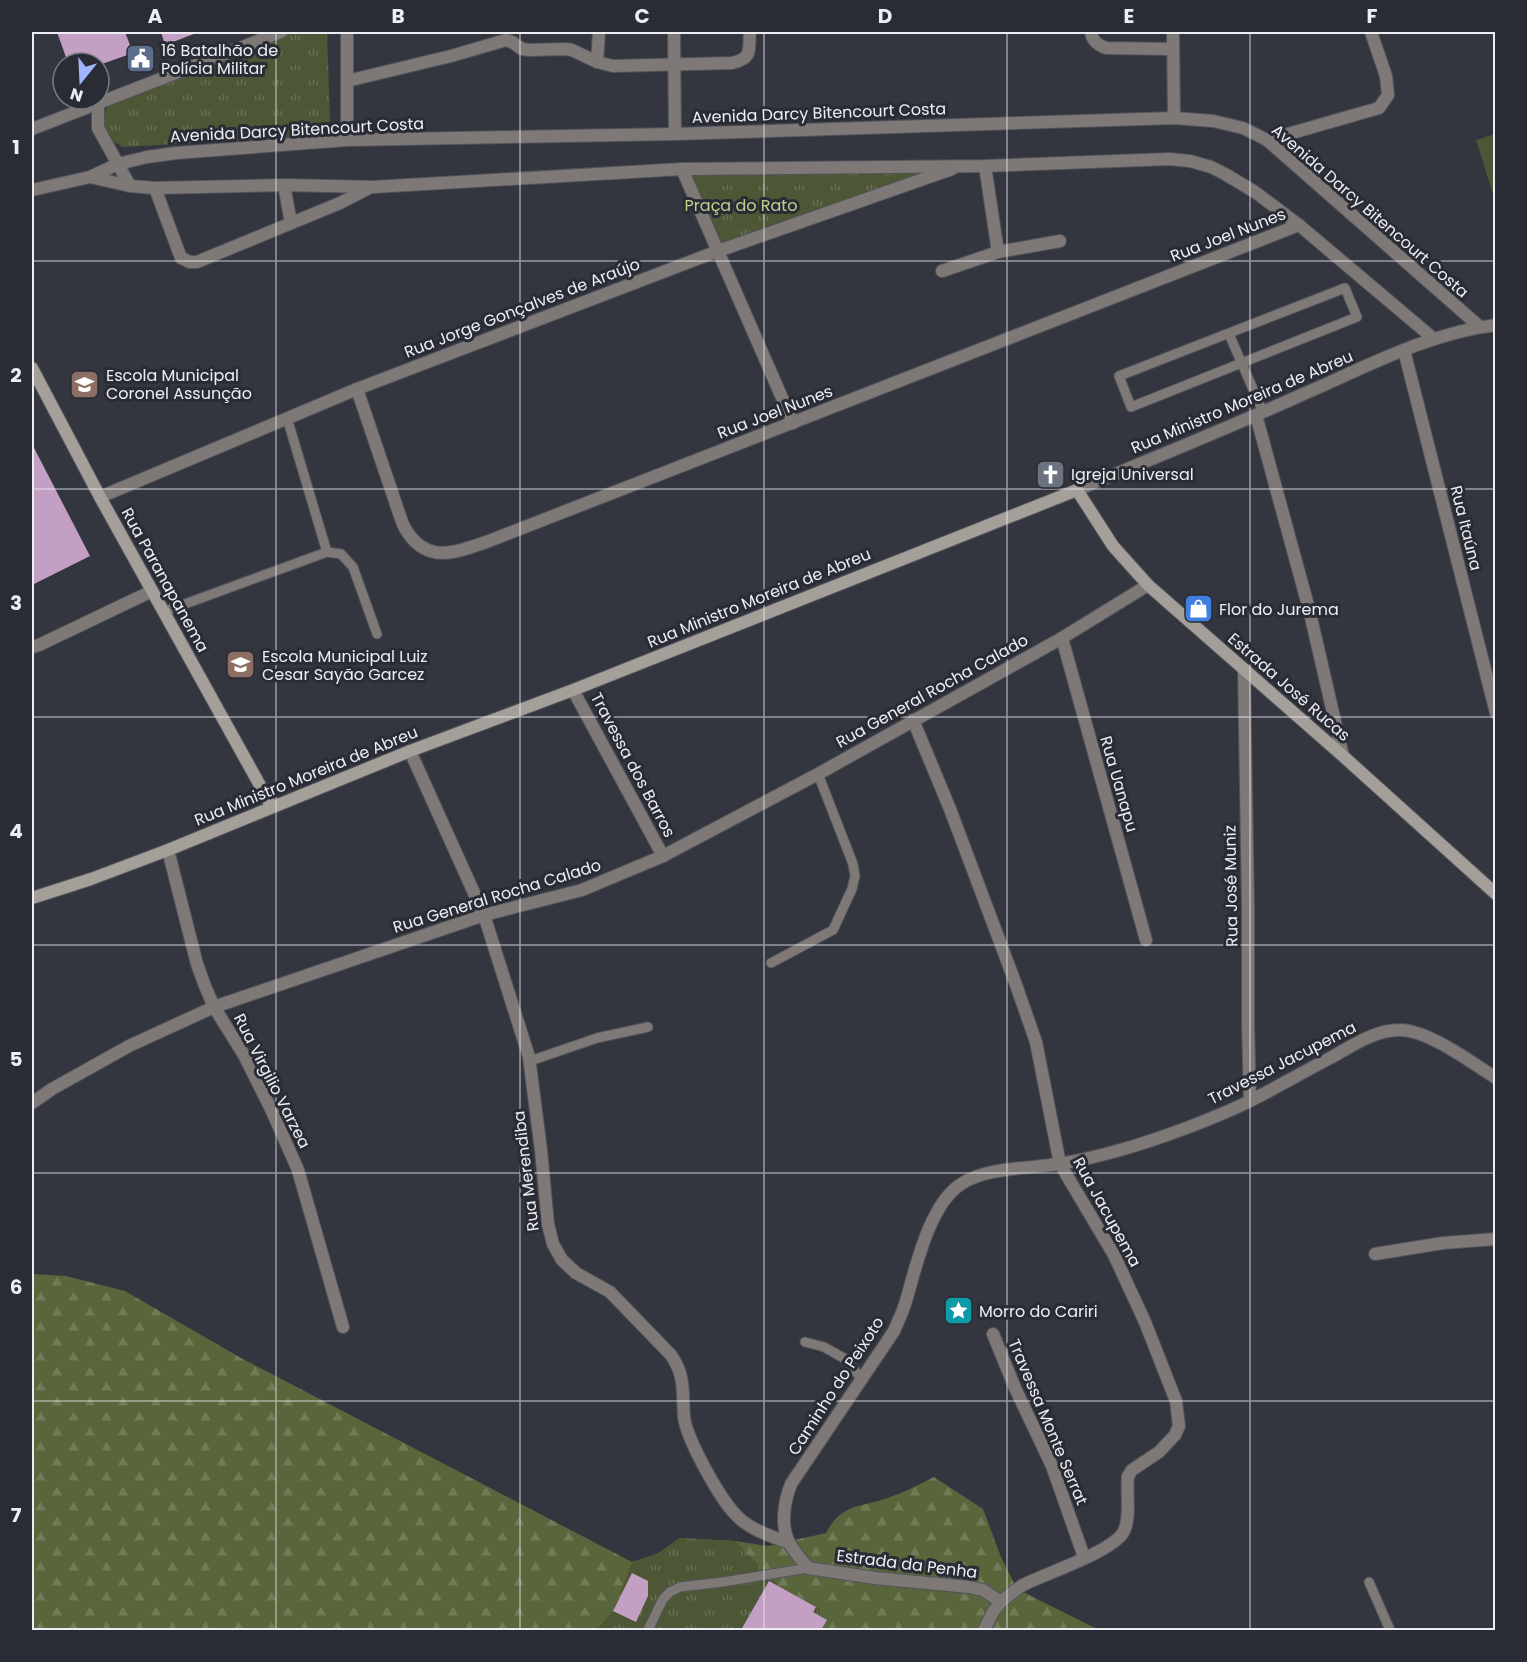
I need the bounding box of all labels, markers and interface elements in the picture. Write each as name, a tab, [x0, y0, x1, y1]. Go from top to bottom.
text: A	[148, 2, 163, 30]
text: B	[391, 2, 405, 30]
text: C	[634, 2, 650, 30]
text: D	[878, 2, 892, 30]
text: E	[1124, 2, 1134, 30]
text: F	[1367, 2, 1378, 30]
place label: 16 Batalhão de Polícia Militar	[161, 39, 278, 80]
public building icon: 16 Batalhão de Polícia Militar	[124, 43, 156, 75]
north arrow	[51, 51, 111, 111]
text: N	[67, 82, 86, 108]
street label: Avenida Darcy Bitencourt Costa	[691, 97, 947, 129]
street label: Avenida Darcy Bitencourt Costa	[169, 112, 425, 148]
street label: Avenida Darcy Bitencourt Costa	[1266, 119, 1474, 303]
text: 1	[12, 133, 20, 161]
park label: Praça do Rato	[685, 194, 797, 217]
street label: Rua Joel Nunes	[1167, 202, 1289, 268]
street label: Rua Jorge Gonçalves de Araújo	[401, 252, 643, 364]
street label: Rua Ministro Moreira de Abreu	[1127, 345, 1357, 459]
text: 2	[10, 361, 22, 389]
place label: Escola Municipal Coronel Assunção	[106, 364, 252, 405]
school or university icon: Escola Municipal Coronel Assunção	[69, 368, 101, 400]
street label: Rua Joel Nunes	[714, 379, 836, 445]
church icon: Igreja Universal	[1034, 458, 1066, 490]
place label: Igreja Universal	[1071, 463, 1194, 486]
street label: Rua Itaúna	[1444, 483, 1488, 573]
street label: Rua Paranapanema	[116, 504, 214, 656]
street label: Rua Ministro Moreira de Abreu	[644, 543, 874, 653]
text: 3	[10, 589, 22, 617]
shop icon: Flor do Jurema	[1182, 593, 1214, 625]
place label: Flor do Jurema	[1219, 598, 1339, 621]
street label: Estrada José Rucas	[1223, 627, 1355, 747]
street label: Rua General Rocha Calado	[832, 628, 1032, 754]
place label: Escola Municipal Luiz Cesar Sayão Garcez	[262, 645, 428, 686]
school or university icon: Escola Municipal Luiz Cesar Sayão Garcez	[225, 649, 257, 681]
street label: Travessa dos Barros	[585, 689, 681, 841]
street label: Rua Ministro Moreira de Abreu	[191, 721, 421, 831]
street label: Rua Uanapu	[1094, 733, 1144, 835]
text: 4	[9, 817, 23, 845]
street label: Rua José Muniz	[1218, 825, 1244, 947]
street label: Rua General Rocha Calado	[390, 853, 604, 939]
street label: Rua Virgilio Varzea	[228, 1010, 316, 1152]
street label: Travessa Jacupema	[1204, 1016, 1360, 1110]
text: 5	[10, 1045, 23, 1073]
street label: Rua Merendiba	[507, 1109, 545, 1233]
street label: Rua Jacupema	[1067, 1153, 1147, 1271]
text: 6	[10, 1273, 22, 1301]
place icon: Morro do Cariri	[942, 1295, 974, 1327]
place label: Morro do Cariri	[979, 1300, 1098, 1323]
street label: Caminho do Peixoto	[783, 1312, 889, 1460]
street label: Travessa Monte Serrat	[1003, 1335, 1093, 1509]
text: 7	[11, 1501, 22, 1529]
street label: Estrada da Penha	[835, 1544, 979, 1584]

